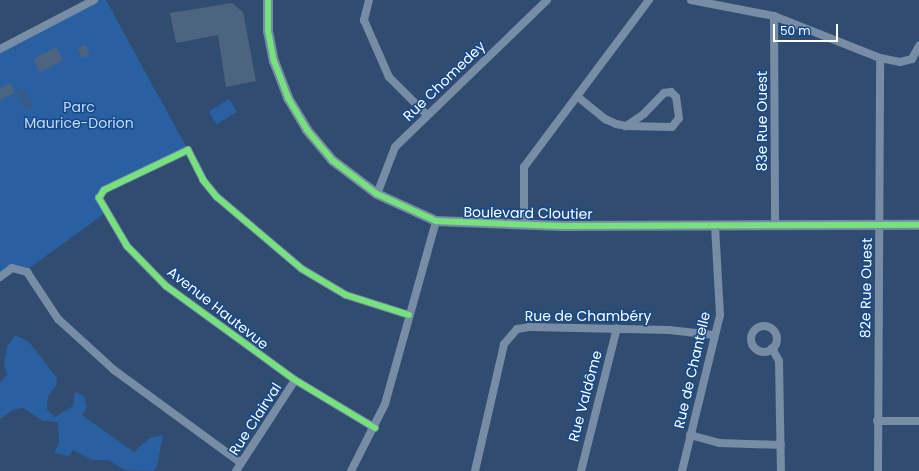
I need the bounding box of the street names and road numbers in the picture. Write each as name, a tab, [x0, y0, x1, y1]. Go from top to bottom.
street label: Rue Chomedey	[399, 38, 489, 124]
street label: 83e Rue Ouest	[754, 71, 770, 171]
street label: Boulevard Cloutier	[463, 203, 593, 223]
street label: 82e Rue Ouest	[857, 238, 875, 338]
street label: Avenue Hautevue	[164, 263, 272, 353]
street label: Rue de Chambéry	[525, 308, 651, 324]
street label: Rue de Chantelle	[670, 310, 714, 430]
street label: Rue Valdôme	[565, 349, 605, 443]
street label: Rue Clairval	[225, 380, 285, 458]

